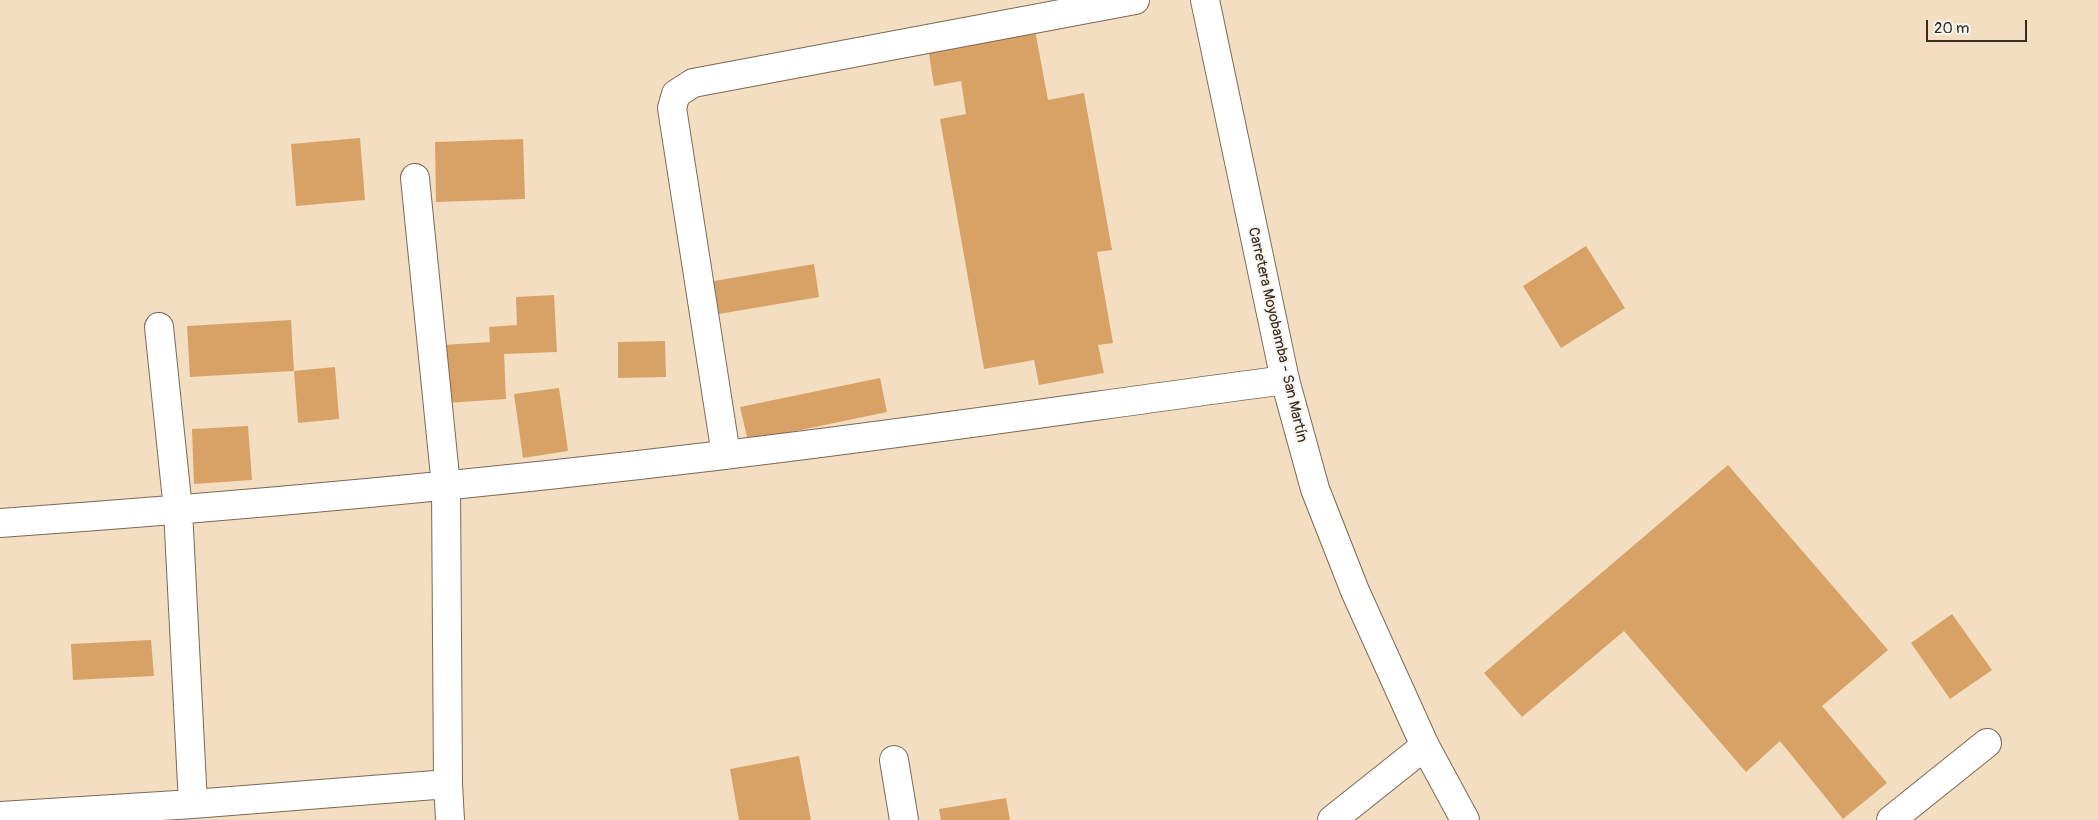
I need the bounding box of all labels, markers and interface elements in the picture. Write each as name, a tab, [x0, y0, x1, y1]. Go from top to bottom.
scale bar	[1928, 10, 2029, 42]
text: 20 m	[1934, 19, 1969, 38]
street label: Carretera Moyobamba - San Martín	[1243, 226, 1311, 444]

